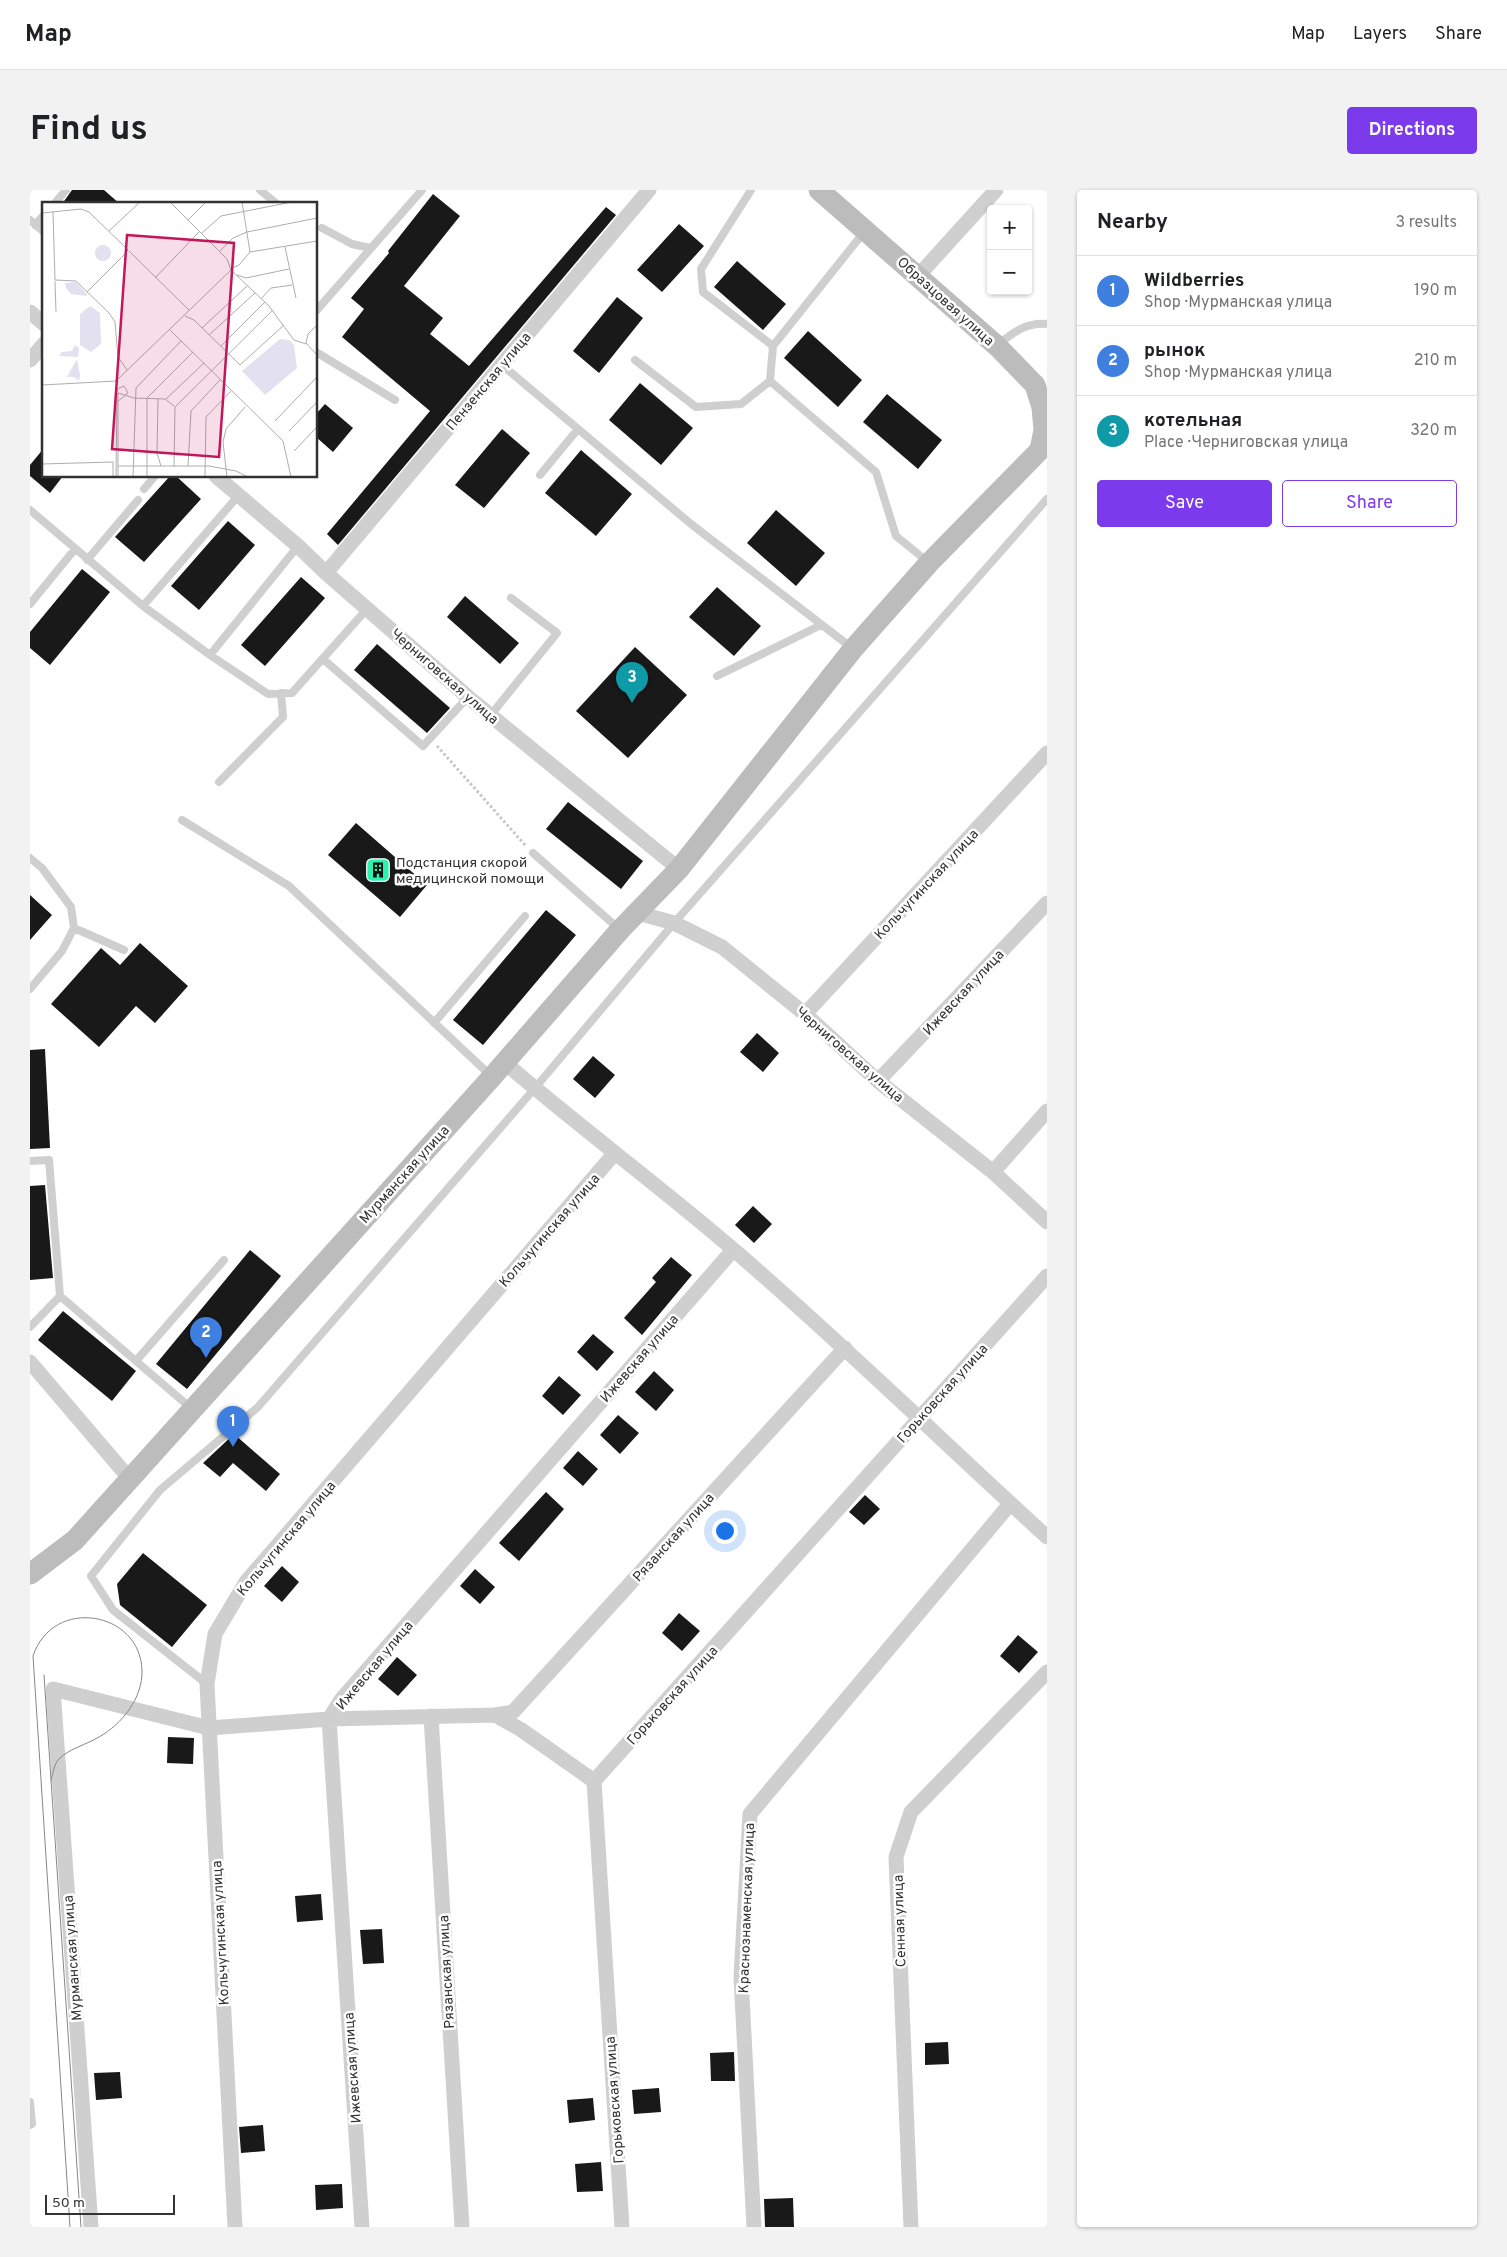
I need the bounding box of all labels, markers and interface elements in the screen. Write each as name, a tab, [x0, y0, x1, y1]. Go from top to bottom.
text: Map	[25, 20, 72, 50]
text: Map	[1291, 23, 1325, 46]
text: Layers	[1353, 23, 1407, 46]
text: Share	[1435, 23, 1482, 46]
button: Directions	[1347, 107, 1477, 154]
text: Find us	[30, 108, 148, 152]
inset map	[42, 202, 318, 478]
map controls	[987, 205, 1032, 295]
button: +	[987, 205, 1032, 250]
text: Nearby	[1097, 209, 1168, 236]
text: 3 results	[1395, 213, 1457, 233]
button: −	[987, 250, 1032, 295]
street label: Образцовая улица	[893, 254, 997, 350]
text: Wildberries	[1144, 269, 1244, 293]
text: 1	[1110, 281, 1116, 301]
text: 190 m	[1414, 281, 1457, 301]
text: Shop · Мурманская улица	[1144, 293, 1332, 313]
street label: Пензенская улица	[443, 329, 535, 435]
text: рынок	[1144, 339, 1205, 363]
text: 2	[1108, 351, 1118, 371]
text: 210 m	[1414, 351, 1457, 371]
text: Shop · Мурманская улица	[1144, 363, 1332, 383]
text: котельная	[1144, 409, 1242, 433]
text: 3	[1108, 421, 1118, 441]
text: 320 m	[1410, 421, 1457, 441]
text: Place · Черниговская улица	[1144, 433, 1348, 453]
button: Save	[1097, 480, 1272, 527]
button: Share	[1282, 480, 1457, 527]
street label: Черниговская улица	[387, 626, 501, 729]
pin: 3	[616, 662, 648, 703]
street label: Кольчугинская улица	[872, 826, 983, 944]
place label: Подстанция скорой медицинской помощи	[396, 855, 544, 888]
building icon: Подстанция скорой медицинской помощи	[365, 857, 391, 883]
street label: Ижевская улица	[920, 947, 1008, 1039]
street label: Черниговская улица	[792, 1004, 906, 1107]
street label: Мурманская улица	[357, 1123, 454, 1227]
street label: Кольчугинская улица	[496, 1171, 604, 1291]
street label: Ижевская улица	[597, 1312, 683, 1406]
pin: 2	[190, 1317, 222, 1358]
street label: Горьковская улица	[894, 1341, 992, 1447]
pin: 1	[217, 1406, 249, 1447]
street label: Кольчугинская улица	[234, 1478, 340, 1600]
street label: Рязанская улица	[630, 1490, 718, 1586]
your location	[712, 1518, 738, 1544]
street label: Ижевская улица	[333, 1618, 417, 1714]
street label: Горьковская улица	[624, 1643, 722, 1749]
street label: Краснознаменская улица	[736, 1822, 759, 1994]
street label: Кольчугинская улица	[209, 1860, 234, 2006]
street label: Сенная улица	[890, 1875, 911, 1967]
street label: Мурманская улица	[61, 1894, 86, 2021]
street label: Рязанская улица	[436, 1915, 459, 2029]
street label: Ижевская улица	[341, 2012, 366, 2124]
street label: Горьковская улица	[603, 2036, 628, 2164]
scale bar	[45, 2192, 175, 2215]
text: 50 m	[52, 2195, 85, 2212]

